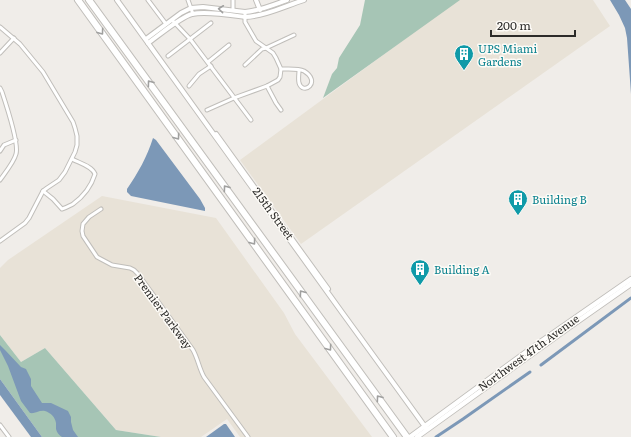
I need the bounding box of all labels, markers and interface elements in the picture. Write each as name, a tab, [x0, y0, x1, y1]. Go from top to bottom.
one-way arrow	[218, 5, 224, 14]
scale bar	[491, 12, 575, 38]
text: 200 m	[497, 16, 531, 34]
one-way arrow	[96, 27, 103, 34]
place label: UPS Miami Gardens	[478, 40, 537, 69]
building icon: UPS Miami Gardens	[453, 43, 475, 71]
one-way arrow	[147, 80, 154, 87]
one-way arrow	[172, 133, 180, 140]
street label: 215th Street	[250, 184, 299, 243]
one-way arrow	[223, 185, 231, 192]
building icon: Building B	[507, 188, 529, 216]
place label: Building B	[532, 191, 587, 207]
one-way arrow	[248, 238, 255, 245]
building icon: Building A	[409, 258, 431, 286]
place label: Building A	[434, 261, 490, 277]
street label: Premier Parkway	[131, 270, 197, 352]
one-way arrow	[300, 290, 307, 297]
street label: Northwest 47th Avenue	[474, 310, 582, 394]
one-way arrow	[324, 344, 332, 351]
one-way arrow	[377, 396, 384, 403]

